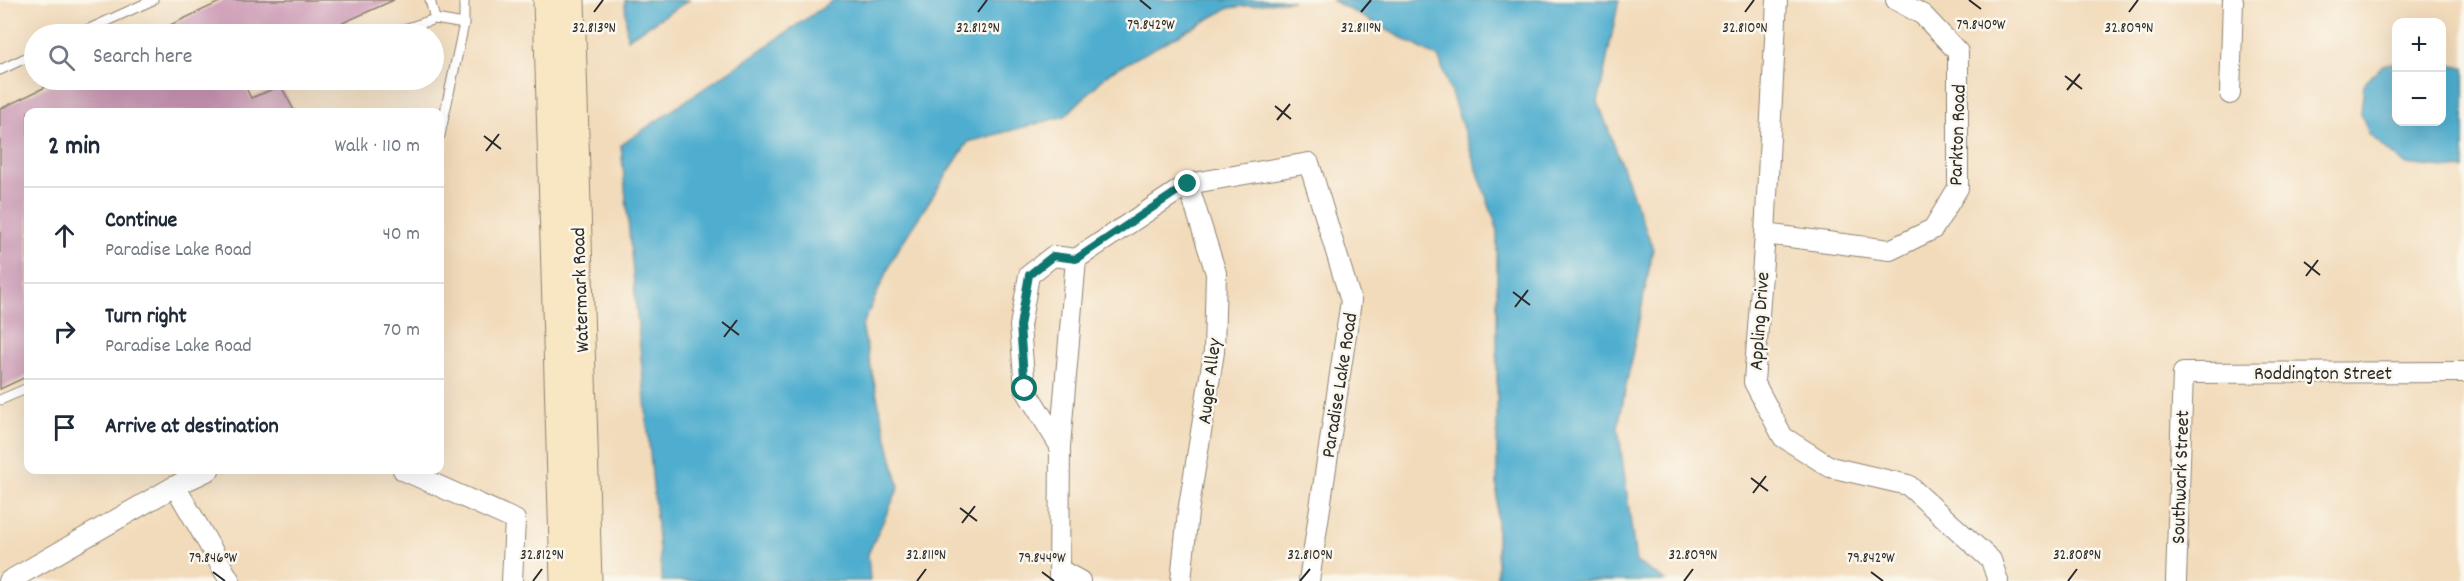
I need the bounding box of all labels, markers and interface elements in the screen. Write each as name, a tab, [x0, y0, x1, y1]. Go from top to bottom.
text: 79.842°W	[1127, 15, 1175, 37]
text: 79.840°W	[1957, 15, 2006, 37]
text: 32.813°N	[572, 18, 616, 40]
text: 32.812°N	[956, 18, 1000, 40]
text: 32.811°N	[1341, 18, 1381, 40]
text: 32.810°N	[1722, 18, 1768, 40]
text: 32.809°N	[2105, 18, 2154, 40]
map controls	[2392, 18, 2446, 126]
button: +	[2392, 18, 2446, 72]
search box	[24, 24, 444, 90]
icon: search	[45, 41, 78, 74]
text: Search here	[93, 42, 192, 73]
button: −	[2392, 72, 2446, 126]
street label: Parkton Road	[1943, 84, 1975, 186]
text: 2 min	[48, 129, 100, 166]
text: Walk · 110 m	[334, 133, 420, 161]
route end	[1174, 170, 1200, 196]
text: Continue	[105, 206, 177, 237]
icon: ahead	[48, 219, 81, 252]
text: 40 m	[382, 221, 420, 249]
street label: Watermark Road	[566, 227, 598, 353]
text: Paradise Lake Road	[105, 237, 252, 265]
street label: Appling Drive	[1744, 271, 1778, 372]
text: Turn right	[105, 302, 187, 333]
street label: Paradise Lake Road	[1316, 311, 1366, 460]
icon: right	[48, 315, 81, 348]
text: 70 m	[383, 317, 420, 345]
text: Paradise Lake Road	[105, 333, 252, 361]
street label: Auger Alley	[1192, 336, 1230, 426]
street label: Roddington Street	[2254, 361, 2392, 389]
route start	[1011, 375, 1037, 401]
street label: Southwark Street	[2166, 410, 2198, 545]
icon: arrive	[48, 411, 81, 444]
text: Arrive at destination	[105, 412, 279, 443]
text: 32.812°N	[520, 545, 564, 567]
text: 32.811°N	[906, 545, 946, 567]
text: 32.810°N	[1287, 545, 1333, 567]
text: 32.809°N	[1669, 545, 1718, 567]
text: 32.808°N	[2053, 545, 2101, 567]
text: 79.846°W	[189, 548, 237, 570]
text: 79.844°W	[1019, 548, 1066, 570]
text: 79.842°W	[1847, 548, 1895, 570]

